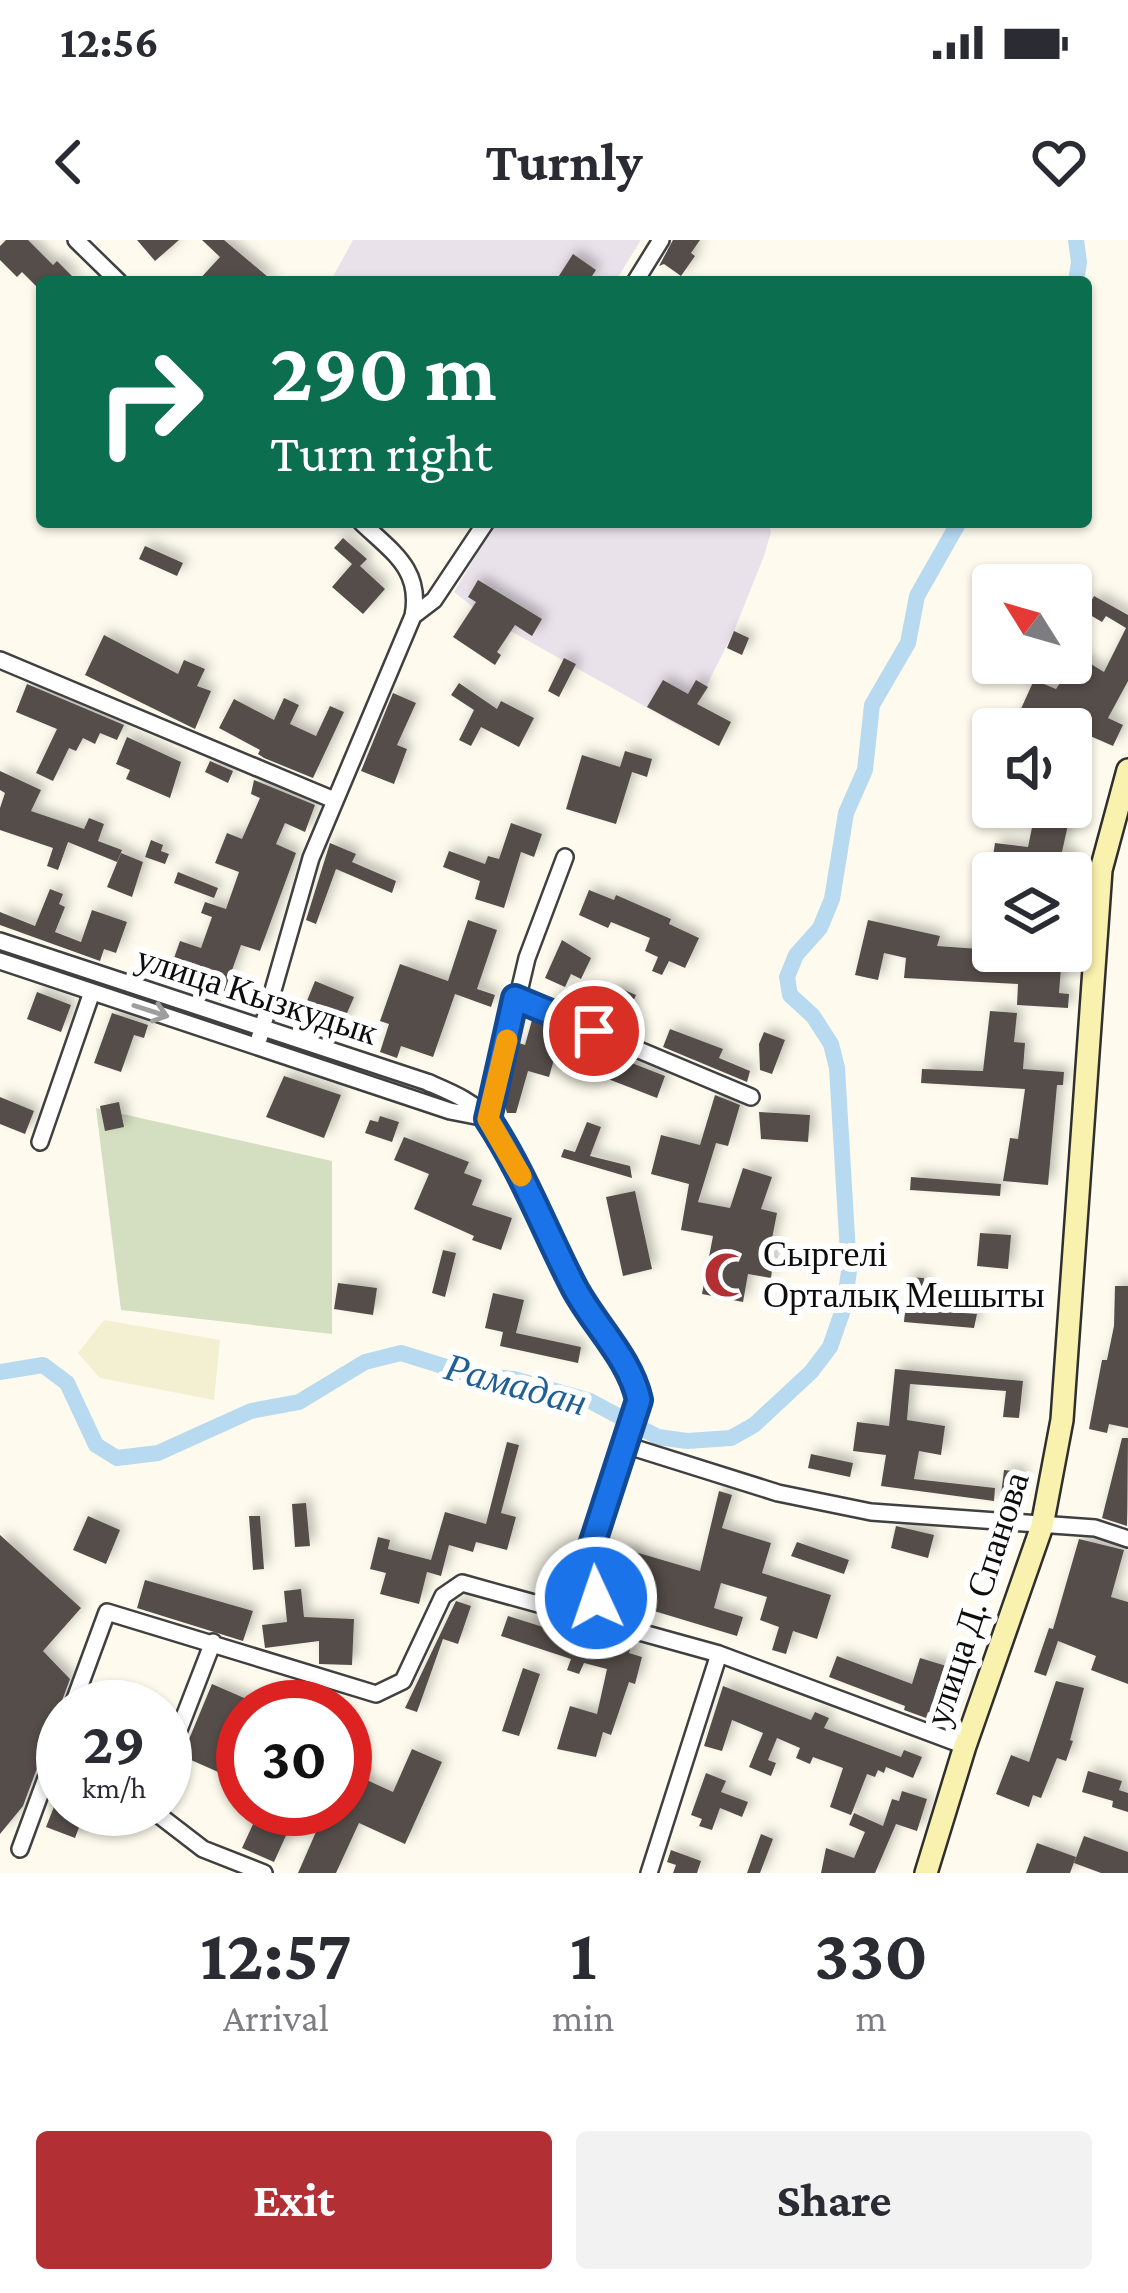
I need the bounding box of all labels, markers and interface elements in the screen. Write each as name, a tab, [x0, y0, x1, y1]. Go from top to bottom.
text: 12:56	[60, 17, 159, 67]
icon: back	[36, 129, 102, 195]
icon: heart	[1026, 129, 1092, 195]
text: Turnly	[485, 132, 643, 192]
icon: right	[72, 324, 228, 480]
text: 290 m	[270, 325, 497, 418]
text: Turn right	[270, 423, 492, 483]
north arrow	[972, 564, 1092, 684]
map controls	[972, 564, 1092, 972]
button: sound	[972, 708, 1092, 828]
button: layers	[972, 852, 1092, 972]
street label: улица Кызкудык	[132, 937, 383, 1053]
pin	[543, 980, 645, 1082]
icon: arrive	[561, 998, 627, 1064]
one-way arrow	[131, 1002, 169, 1024]
place label: Сыргелі Орталық Мешыты	[763, 1234, 1045, 1315]
mosque icon: Сыргелі Орталық Мешыты	[702, 1250, 752, 1300]
water label: Рамадан	[440, 1344, 592, 1424]
street label: улица Д. Спанова	[917, 1467, 1037, 1731]
position arrow	[533, 1535, 659, 1661]
speed limit sign: 30	[216, 1680, 372, 1836]
text: 29	[82, 1709, 146, 1776]
text: km/h	[82, 1771, 146, 1804]
text: 12:57	[200, 1914, 352, 1994]
text: 1	[570, 1914, 597, 1994]
text: 330	[814, 1914, 928, 1994]
text: Arrival	[223, 1996, 329, 2039]
text: min	[552, 1996, 614, 2039]
text: m	[856, 1996, 887, 2039]
button: Exit	[36, 2131, 552, 2269]
button: Share	[576, 2131, 1092, 2269]

